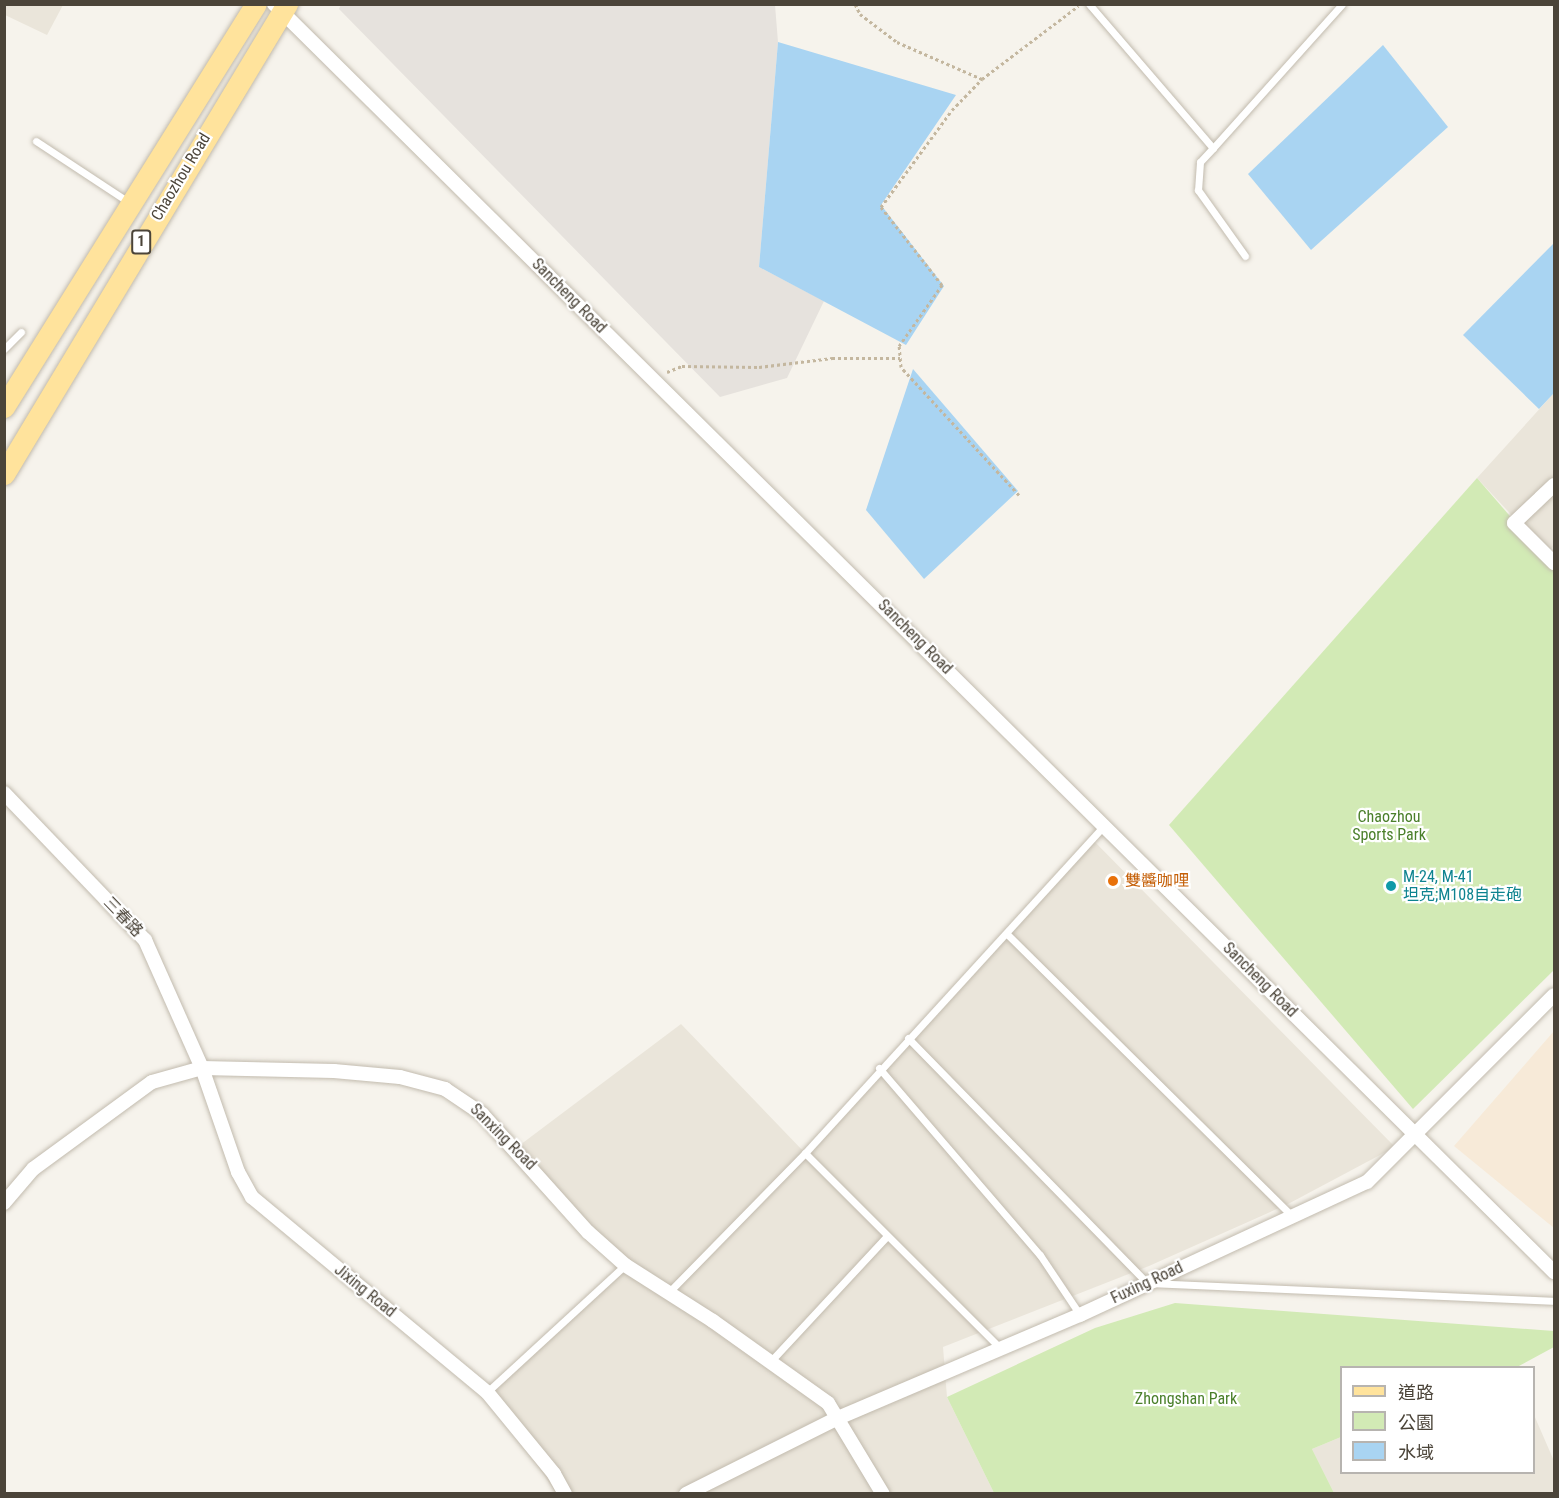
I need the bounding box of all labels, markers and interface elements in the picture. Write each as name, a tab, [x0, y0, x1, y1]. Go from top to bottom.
street label: Chaozhou Road	[147, 130, 215, 224]
road number: 1	[130, 230, 152, 254]
street label: Sancheng Road	[528, 255, 610, 337]
street label: Sancheng Road	[874, 596, 956, 678]
park label: Chaozhou Sports Park	[1352, 807, 1426, 845]
place label: M-24, M-41 坦克;M108自走砲	[1403, 867, 1522, 905]
place label: 雙醬咖哩	[1125, 871, 1189, 891]
marker: 雙醬咖哩	[1106, 874, 1120, 888]
marker: M-24, M-41 坦克;M108自走砲	[1384, 879, 1398, 893]
street label: 三春路	[99, 893, 147, 941]
street label: Sancheng Road	[1219, 939, 1301, 1021]
street label: Sanxing Road	[466, 1100, 540, 1174]
street label: Fuxing Road	[1108, 1258, 1186, 1308]
street label: Jixing Road	[330, 1260, 400, 1322]
legend	[1340, 1366, 1535, 1474]
text: 道路	[1398, 1382, 1434, 1403]
park label: Zhongshan Park	[1135, 1389, 1237, 1409]
text: 公園	[1398, 1412, 1434, 1433]
text: 水域	[1398, 1442, 1434, 1463]

